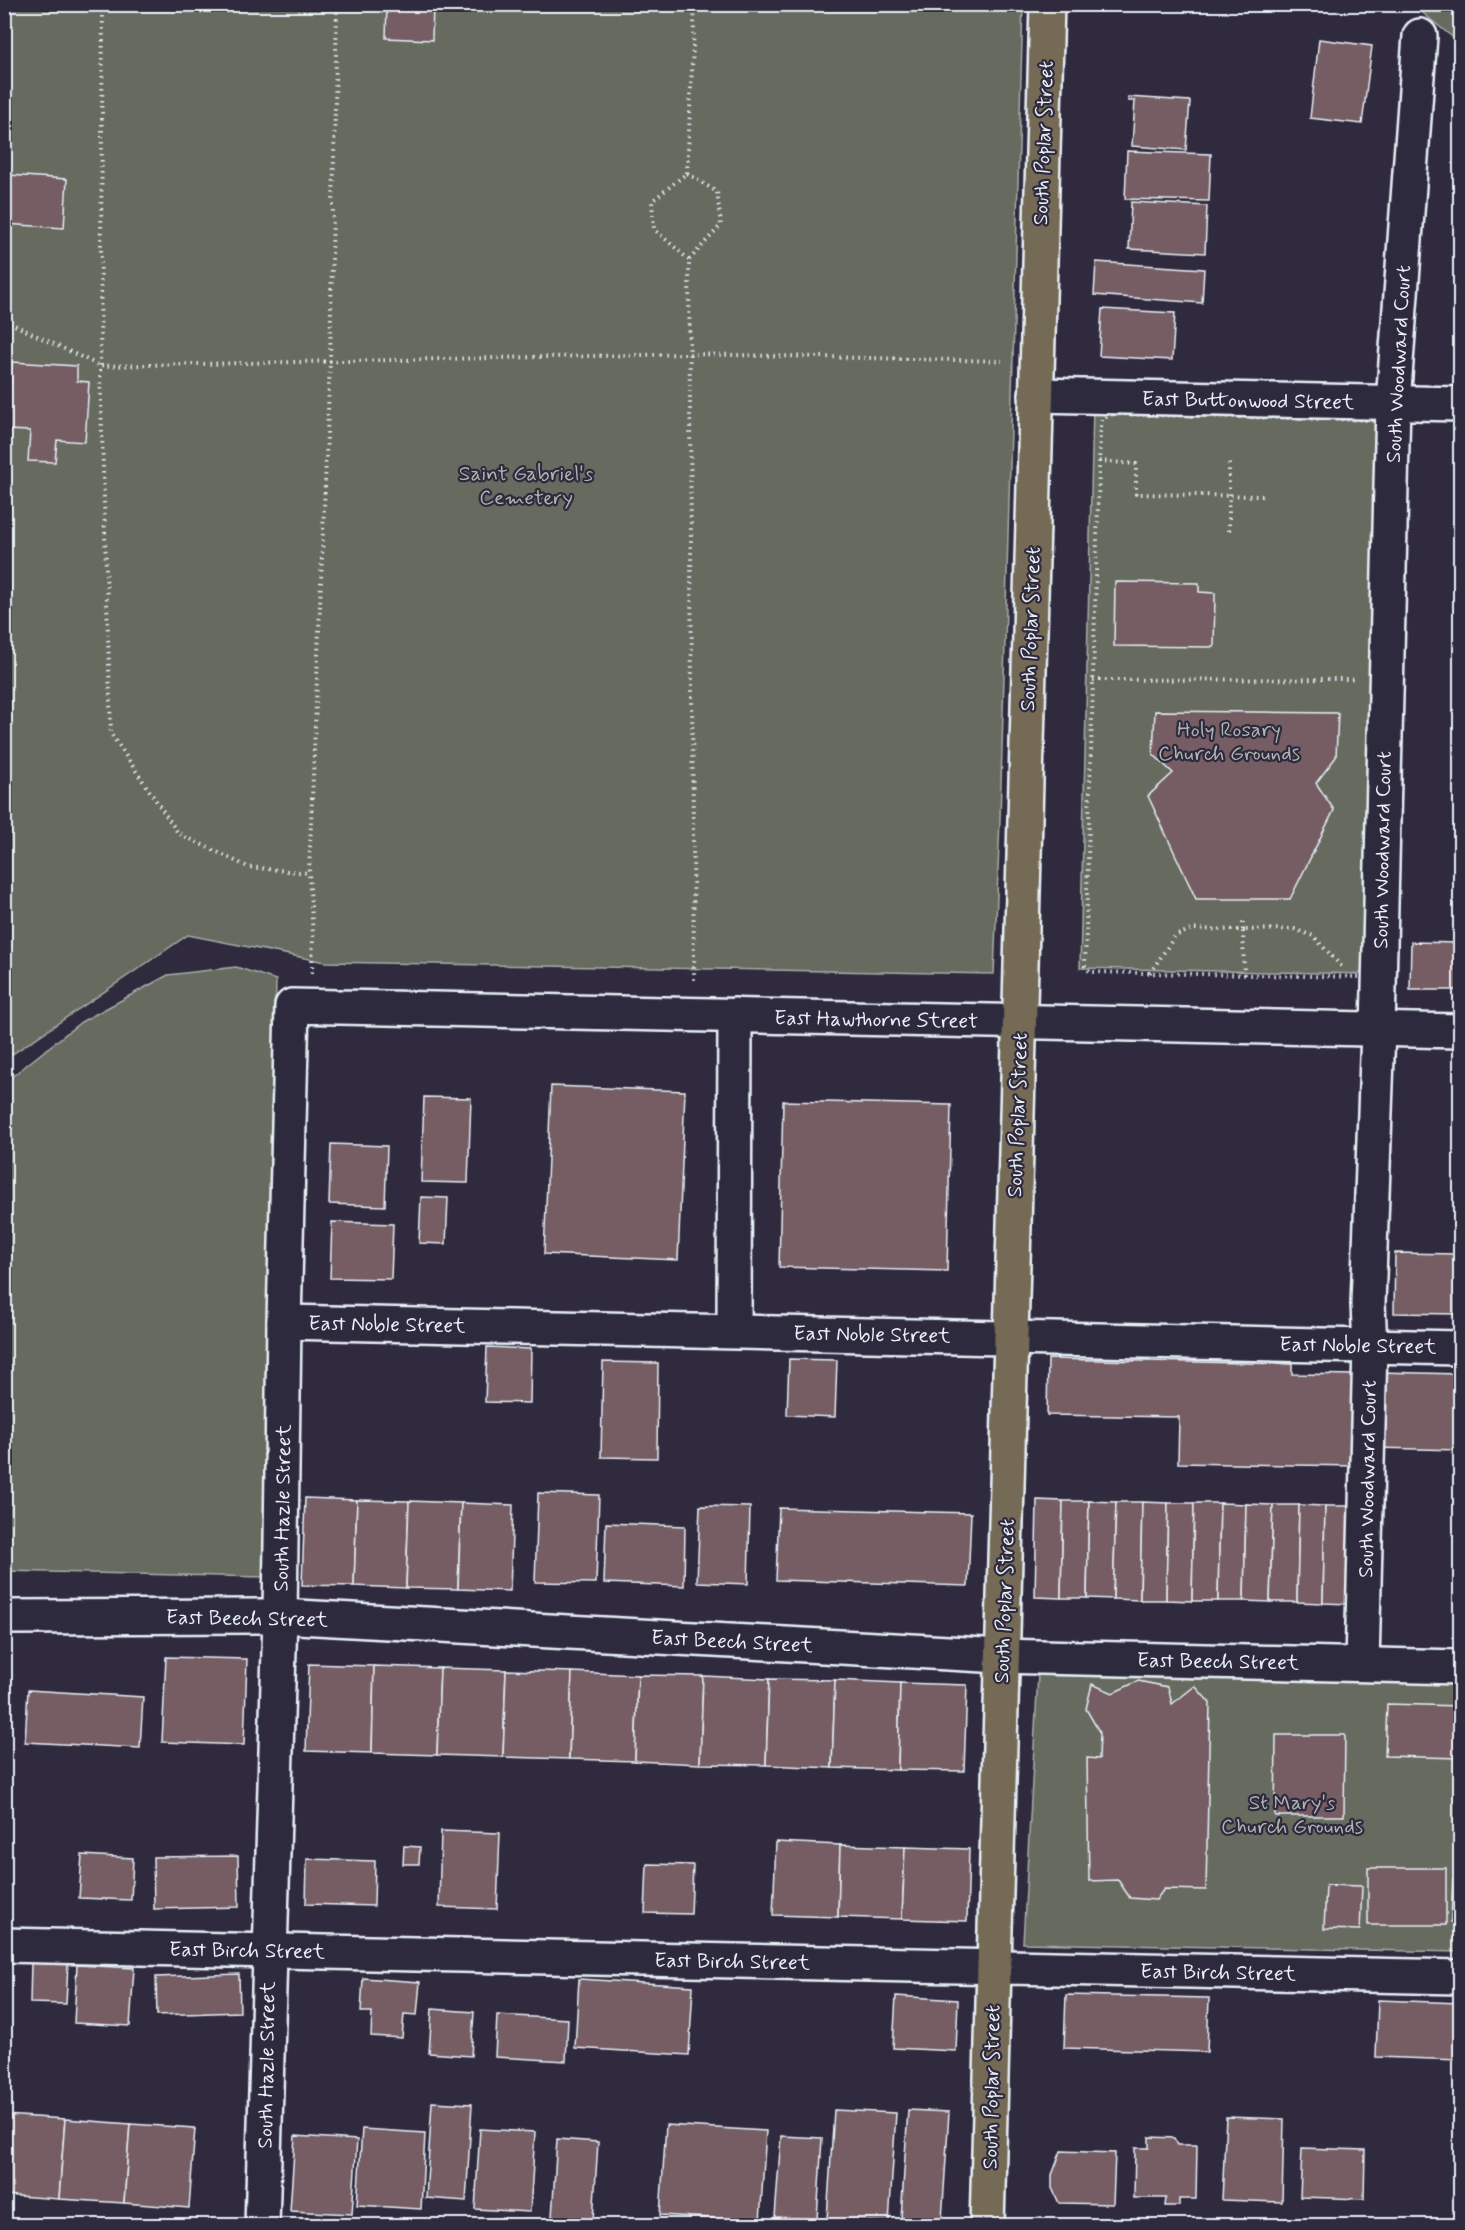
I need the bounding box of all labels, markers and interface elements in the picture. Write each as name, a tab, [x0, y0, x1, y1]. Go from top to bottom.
street label: South Poplar Street	[1027, 60, 1061, 226]
street label: South Woodward Court	[1380, 264, 1418, 464]
street label: East Buttonwood Street	[1142, 385, 1355, 417]
park label: Saint Gabriel's Cemetery	[459, 460, 593, 512]
street label: South Poplar Street	[1014, 546, 1048, 712]
park label: Holy Rosary Church Grounds	[1158, 716, 1300, 768]
street label: South Woodward Court	[1367, 751, 1399, 949]
street label: East Hawthorne Street	[774, 1004, 978, 1036]
street label: South Poplar Street	[1001, 1032, 1035, 1198]
street label: East Noble Street	[308, 1310, 466, 1340]
street label: East Noble Street	[793, 1320, 951, 1350]
street label: East Noble Street	[1279, 1331, 1437, 1361]
street label: South Woodward Court	[1352, 1380, 1384, 1578]
street label: South Hazle Street	[268, 1424, 298, 1592]
street label: South Poplar Street	[988, 1518, 1022, 1684]
street label: East Beech Street	[166, 1604, 329, 1634]
street label: East Beech Street	[650, 1624, 814, 1660]
street label: East Beech Street	[1137, 1647, 1300, 1677]
park label: St Mary's Church Grounds	[1221, 1789, 1363, 1841]
street label: East Birch Street	[169, 1936, 326, 1966]
street label: East Birch Street	[654, 1947, 811, 1977]
street label: East Birch Street	[1140, 1958, 1297, 1988]
street label: South Hazle Street	[252, 1981, 282, 2149]
street label: South Poplar Street	[977, 2004, 1007, 2170]

